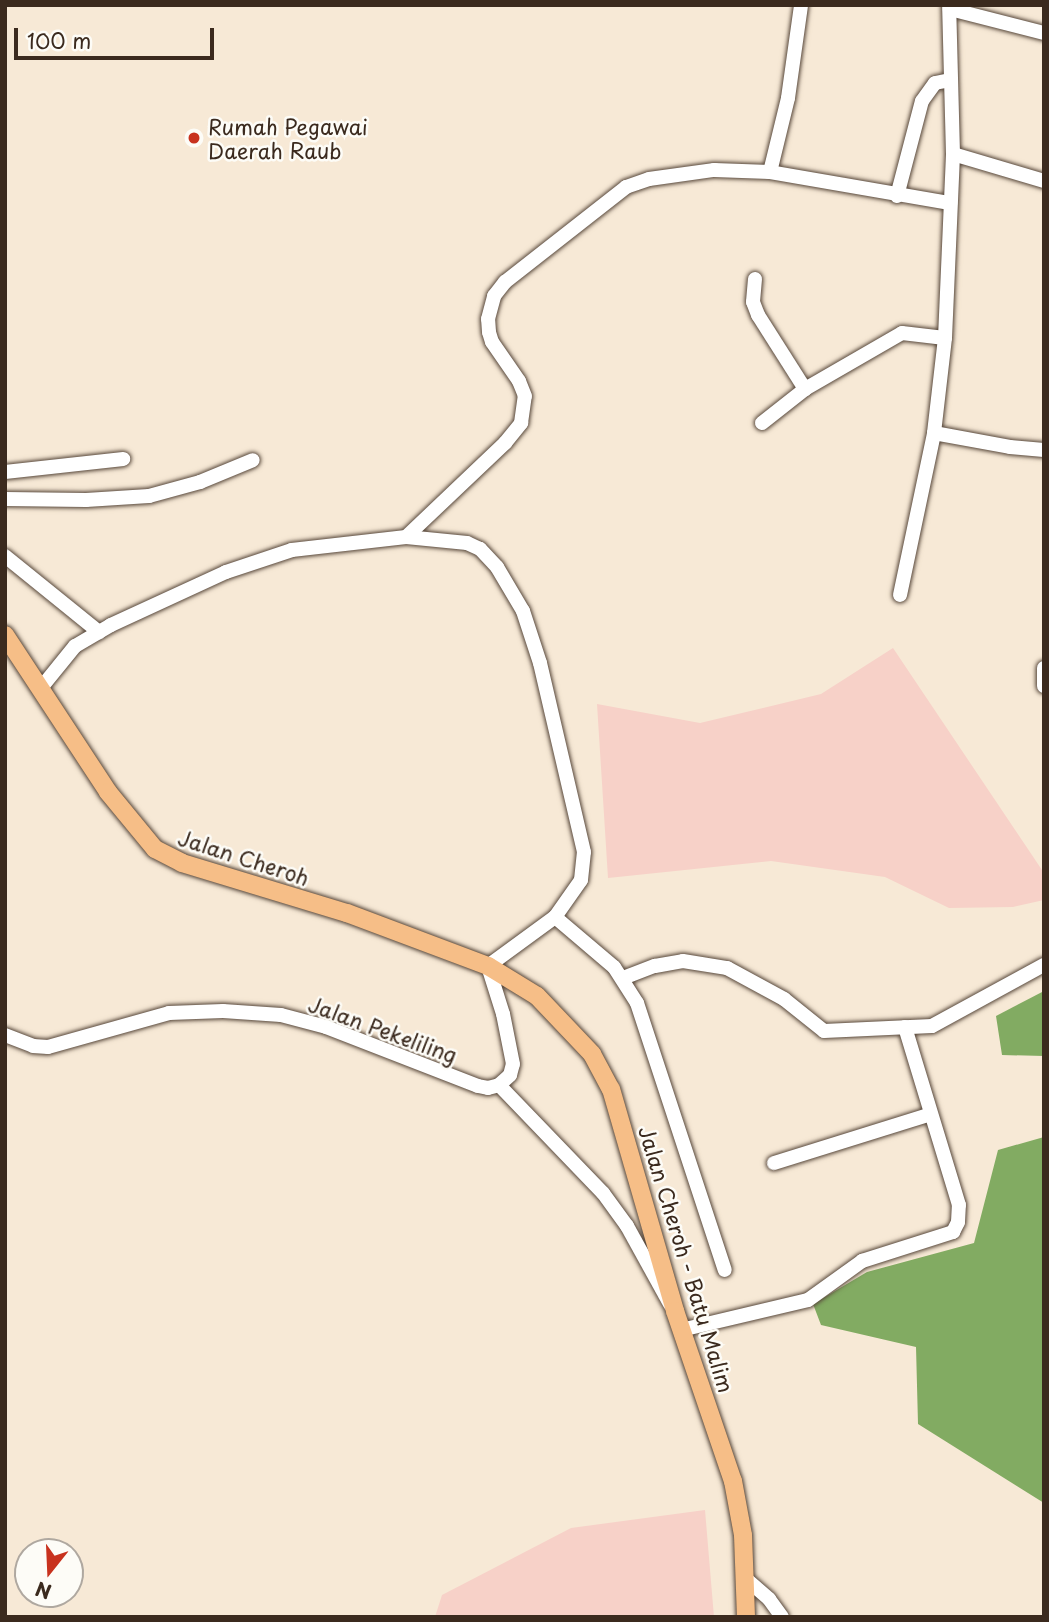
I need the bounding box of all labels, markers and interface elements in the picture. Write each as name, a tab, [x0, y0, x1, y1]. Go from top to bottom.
scale bar	[18, 14, 217, 58]
text: 100 m	[27, 24, 91, 56]
place label: Rumah Pegawai Daerah Raub	[208, 113, 369, 163]
marker: Rumah Pegawai Daerah Raub	[186, 130, 202, 146]
street label: Jalan Cheroh	[175, 824, 313, 890]
street label: Jalan Pekeliling	[305, 990, 461, 1068]
street label: Jalan Cheroh - Batu Malim	[634, 1122, 740, 1396]
north arrow	[14, 1538, 84, 1608]
text: N	[32, 1575, 55, 1607]

